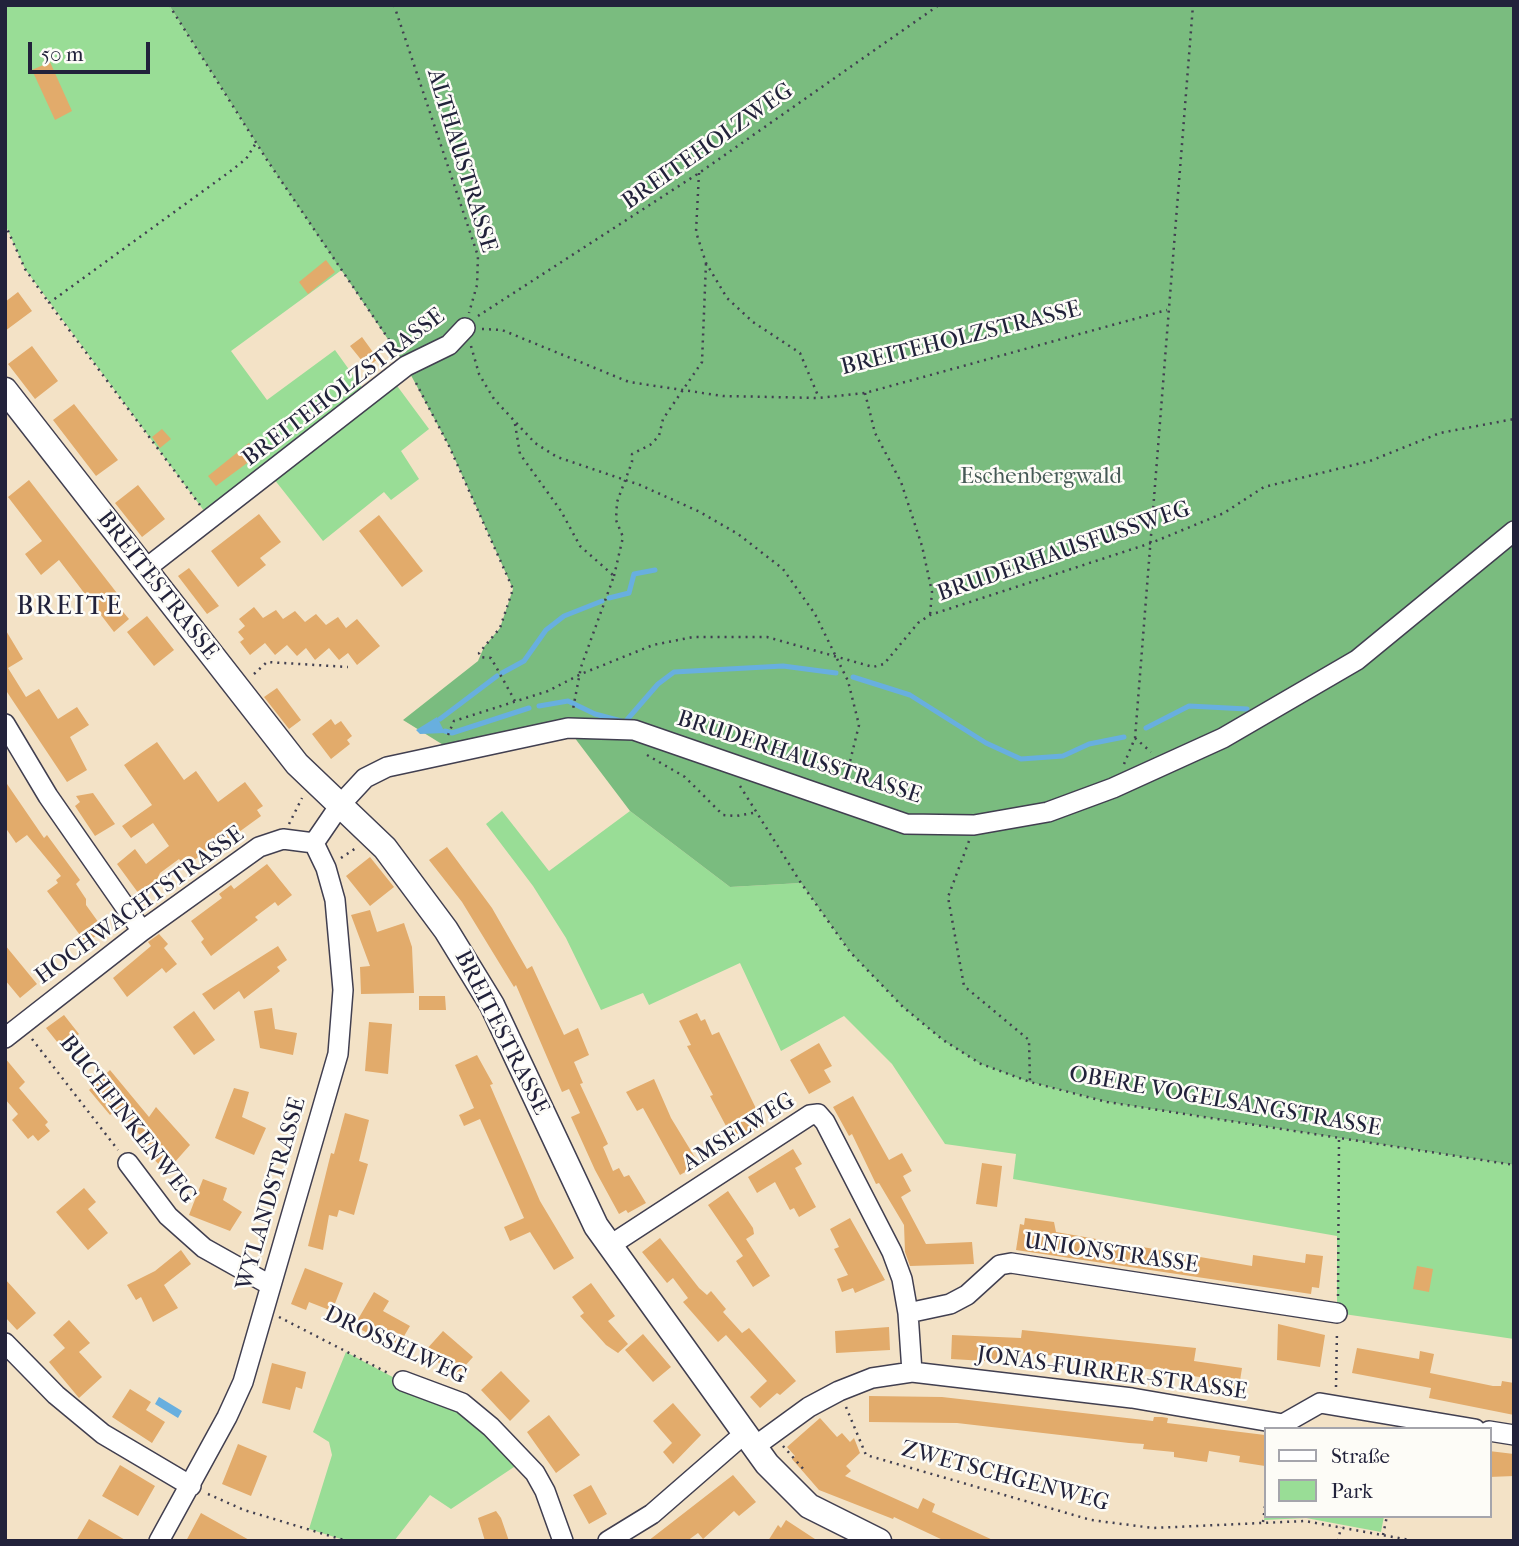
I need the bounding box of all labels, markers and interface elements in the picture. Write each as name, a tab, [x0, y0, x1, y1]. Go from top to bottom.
scale bar	[32, 28, 154, 72]
text: 50 m	[41, 42, 84, 66]
street label: ALTHAUSTRASSE	[420, 66, 502, 256]
street label: BREITEHOLZWEG	[617, 78, 799, 216]
street label: BREITEHOLZSTRASSE	[838, 296, 1084, 382]
street label: BREITEHOLZSTRASSE	[237, 303, 451, 473]
park label: Eschenbergwald	[960, 463, 1122, 491]
street label: BRUDERHAUSFUSSWEG	[934, 496, 1194, 608]
street label: BREITESTRASSE	[90, 506, 224, 666]
district label: BREITE	[17, 592, 123, 624]
street label: BRUDERHAUSSTRASSE	[673, 705, 925, 811]
street label: HOCHWACHTSTRASSE	[30, 821, 250, 991]
street label: BREITESTRASSE	[448, 946, 554, 1120]
street label: BUCHFINKENWEG	[53, 1030, 201, 1210]
street label: OBERE VOGELSANGSTRASSE	[1067, 1061, 1383, 1143]
street label: AMSELWEG	[678, 1088, 800, 1178]
street label: WYLANDSTRASSE	[231, 1094, 313, 1294]
street label: UNIONSTRASSE	[1022, 1228, 1200, 1280]
street label: DROSSELWEG	[319, 1301, 471, 1391]
street label: JONAS-FURRER-STRASSE	[975, 1341, 1249, 1407]
legend	[1264, 1427, 1491, 1518]
street label: ZWETSCHGENWEG	[898, 1436, 1112, 1518]
text: Straße	[1331, 1444, 1390, 1468]
text: Park	[1331, 1479, 1373, 1503]

